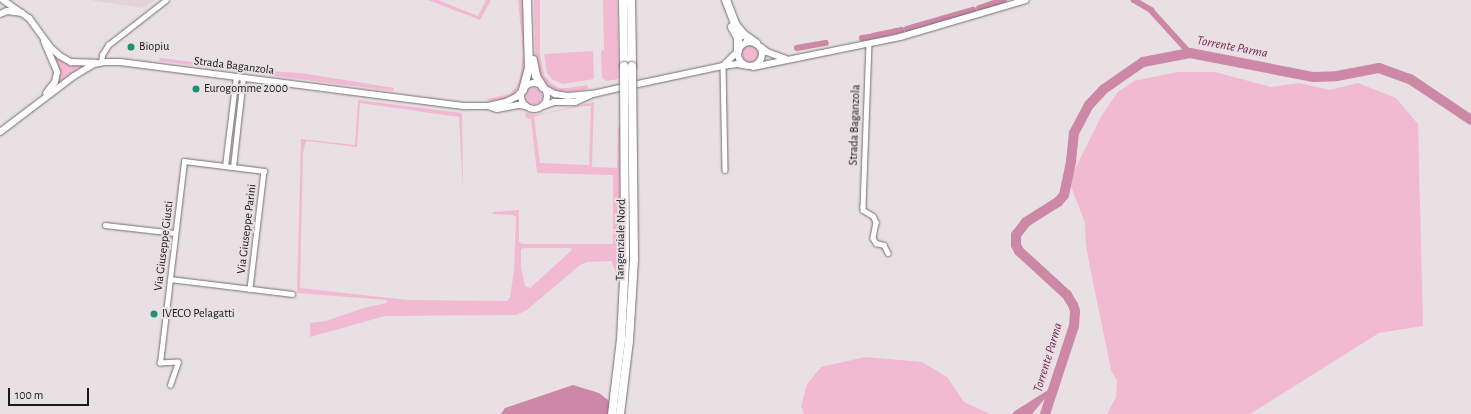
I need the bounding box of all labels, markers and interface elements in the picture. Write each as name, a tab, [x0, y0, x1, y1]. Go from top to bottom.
water label: Torrente Parma	[1195, 33, 1269, 63]
place label: Biopiu	[139, 40, 169, 54]
marker: Biopiu	[126, 42, 136, 52]
street label: Strada Baganzola	[193, 54, 275, 78]
place label: Eurogomme 2000	[204, 82, 288, 96]
marker: Eurogomme 2000	[191, 84, 201, 94]
street label: Strada Baganzola	[846, 84, 864, 166]
street label: Via Giuseppe Parini	[234, 183, 260, 275]
street label: Tangenziale Nord	[613, 199, 629, 281]
street label: Via Giuseppe Giusti	[151, 200, 177, 292]
place label: IVECO Pelagatti	[162, 307, 235, 321]
marker: IVECO Pelagatti	[149, 309, 159, 319]
water label: Torrente Parma	[1031, 321, 1067, 395]
scale bar	[10, 380, 91, 406]
text: 100 m	[15, 389, 43, 401]

